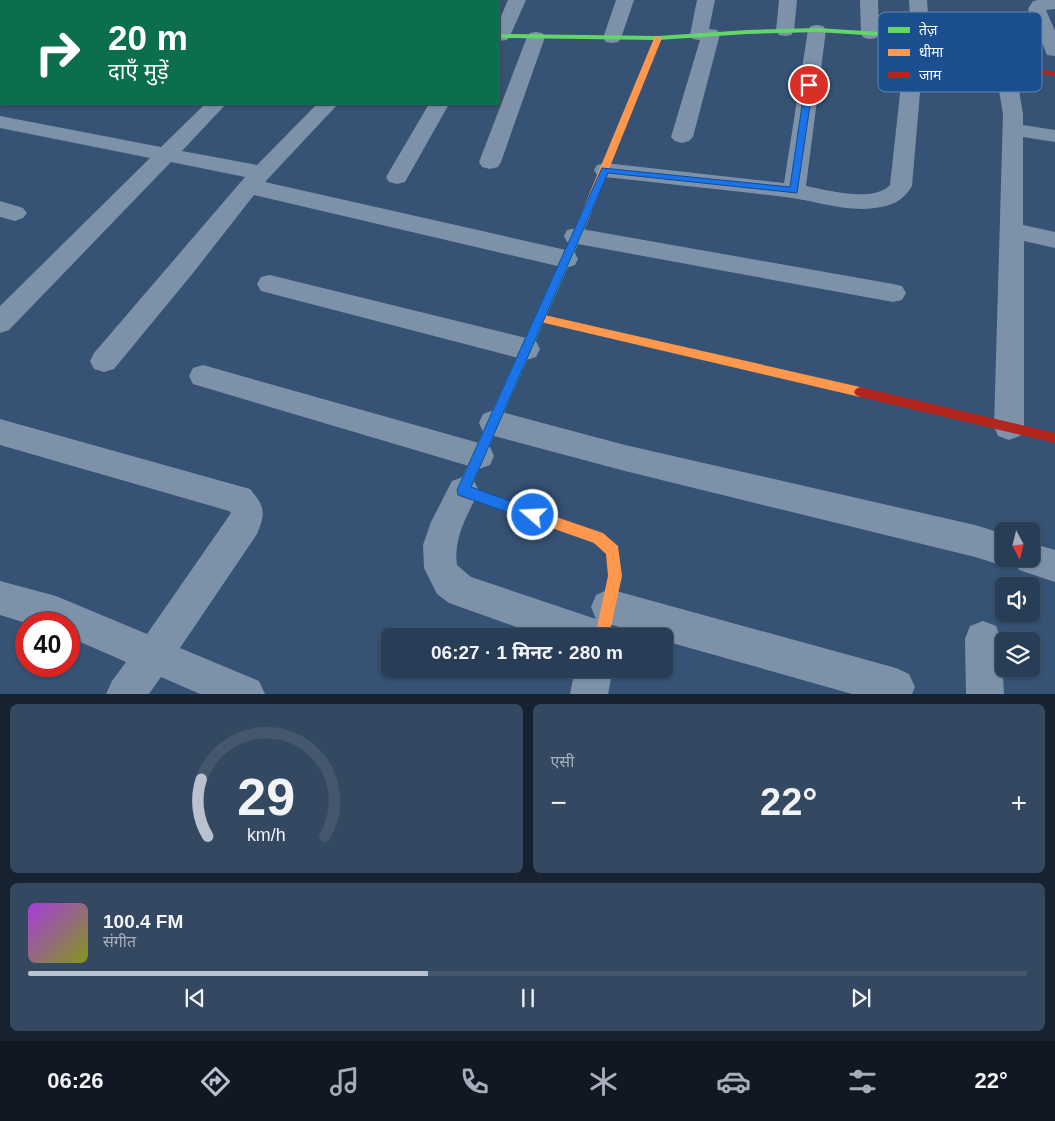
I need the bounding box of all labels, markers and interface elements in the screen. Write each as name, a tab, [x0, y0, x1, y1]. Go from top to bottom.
legend	[878, 12, 1042, 92]
text: 20 m	[108, 18, 188, 57]
icon: right	[25, 20, 90, 85]
text: तेज़	[919, 21, 938, 38]
text: धीमा	[919, 44, 944, 60]
text: दाएँ मुड़ें	[108, 59, 169, 84]
pin	[788, 64, 830, 106]
text: जाम	[919, 67, 942, 83]
icon: arrive	[795, 71, 823, 99]
position arrow	[506, 488, 558, 540]
north arrow	[995, 522, 1040, 568]
map controls	[995, 522, 1040, 677]
button: sound	[995, 577, 1040, 622]
speed limit sign: 40	[15, 612, 80, 677]
button: layers	[995, 632, 1040, 677]
text: 06:27 · 1 मिनट · 280 m	[431, 642, 623, 663]
text: एसी	[551, 753, 574, 770]
text: 29	[237, 768, 295, 826]
text: 22°	[760, 781, 817, 823]
text: −	[551, 787, 567, 818]
text: +	[1011, 787, 1027, 818]
text: km/h	[247, 825, 286, 845]
text: 100.4 FM	[103, 911, 183, 932]
text: संगीत	[103, 933, 136, 950]
icon: previous	[181, 984, 209, 1012]
icon: pause	[514, 984, 542, 1012]
icon: next	[847, 984, 875, 1012]
icon: directions	[198, 1064, 233, 1099]
icon: music	[327, 1064, 362, 1099]
icon: phone	[457, 1064, 492, 1099]
icon: climate	[586, 1064, 621, 1099]
icon: car	[716, 1064, 751, 1099]
icon: filters	[845, 1064, 880, 1099]
text: 06:26	[47, 1068, 103, 1093]
text: 22°	[974, 1068, 1008, 1093]

